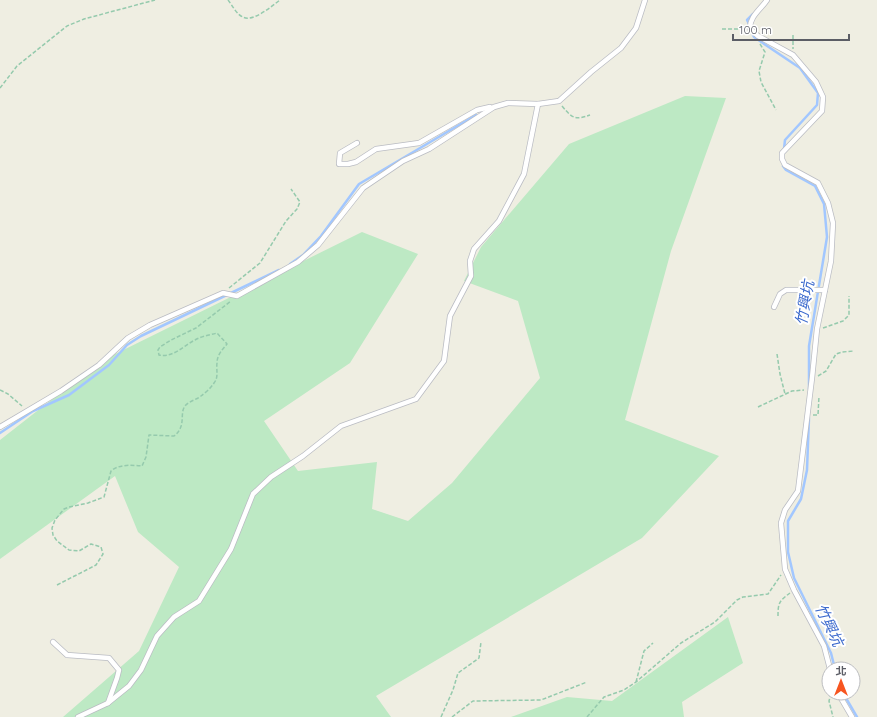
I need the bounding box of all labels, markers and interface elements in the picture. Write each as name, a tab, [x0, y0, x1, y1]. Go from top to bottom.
scale bar	[733, 16, 849, 42]
text: 100 m	[739, 22, 772, 37]
water label: 竹興坑	[791, 277, 818, 327]
water label: 竹興坑	[811, 600, 849, 651]
north arrow	[821, 661, 861, 701]
text: 北	[836, 664, 847, 678]

